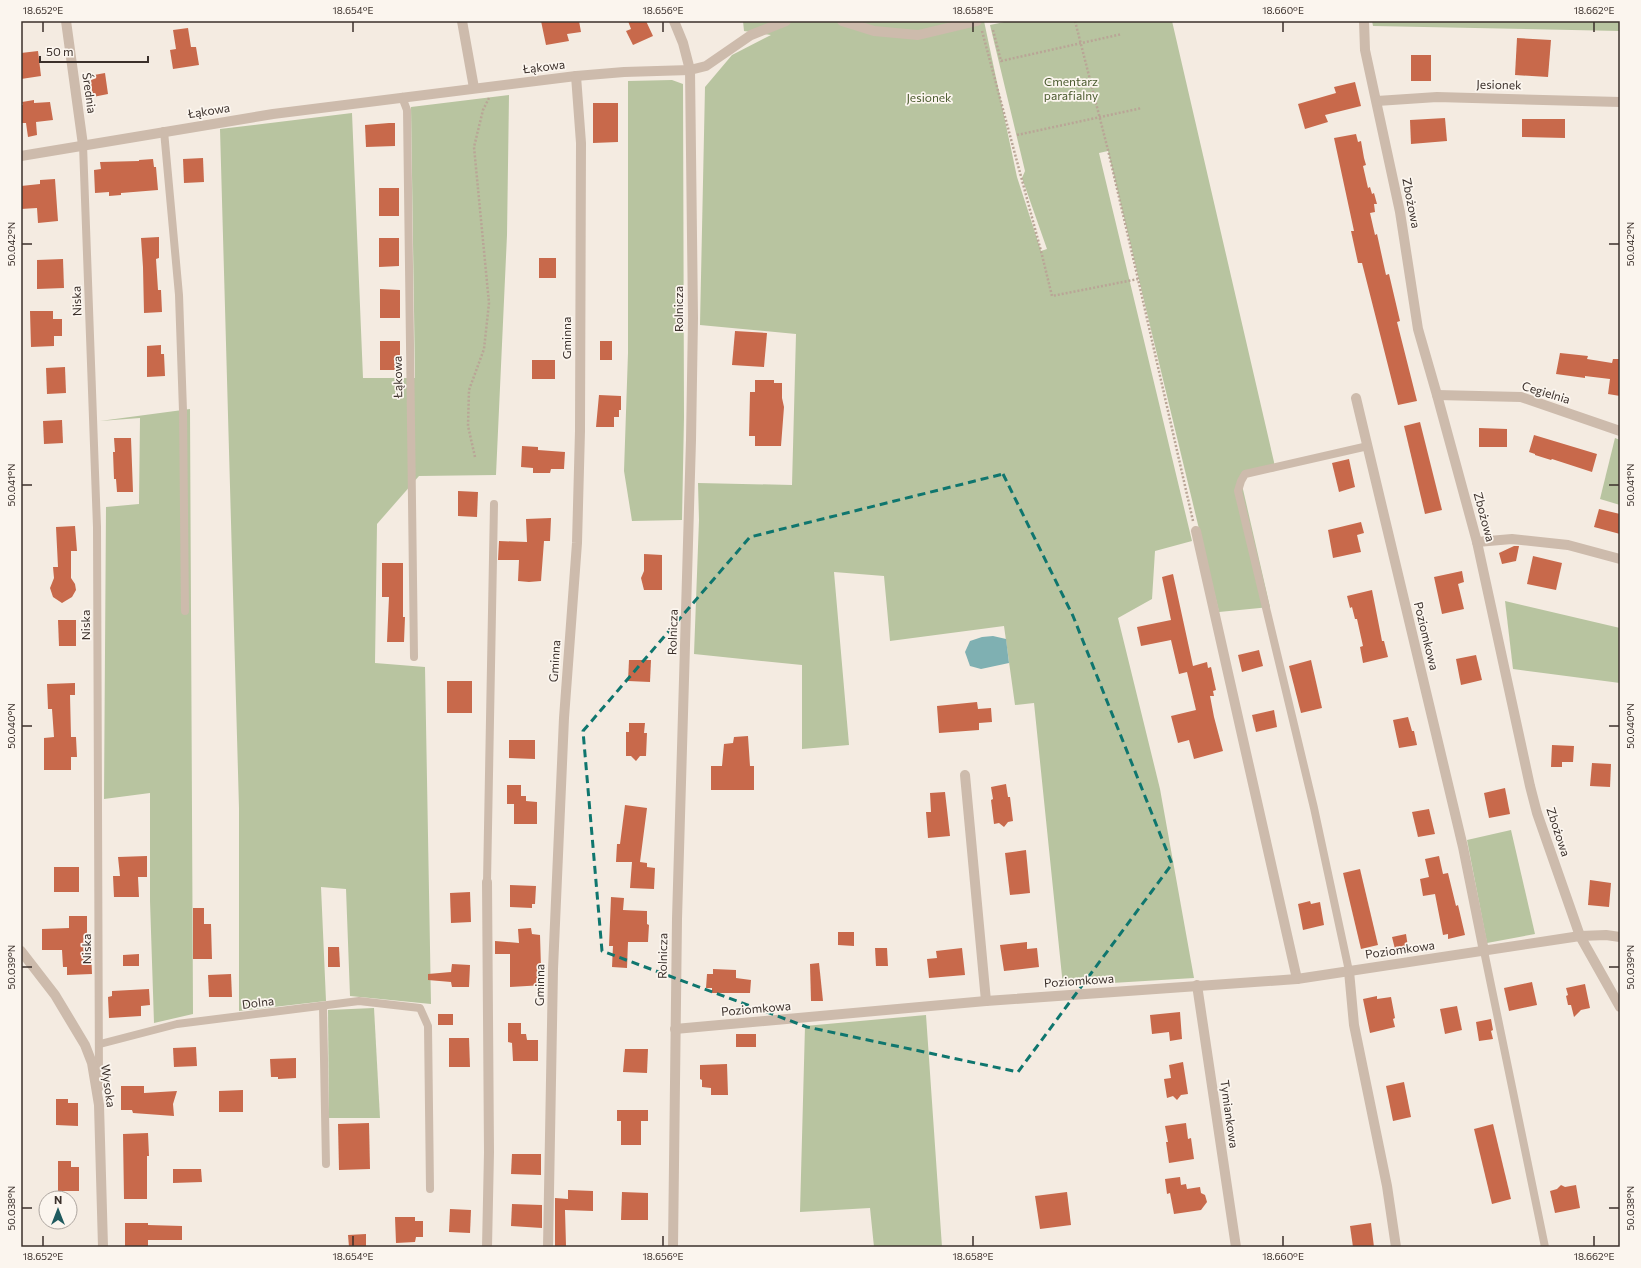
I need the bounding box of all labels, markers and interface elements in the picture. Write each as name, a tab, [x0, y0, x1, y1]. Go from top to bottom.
text: 18.652°E	[23, 4, 63, 16]
text: 18.654°E	[333, 4, 373, 16]
text: 18.656°E	[643, 4, 683, 16]
text: 18.658°E	[953, 4, 993, 16]
text: 18.660°E	[1262, 4, 1304, 16]
text: 18.662°E	[1574, 4, 1614, 16]
scale bar	[40, 38, 148, 64]
text: 50 m	[46, 44, 74, 58]
street label: Łąkowa	[521, 56, 566, 76]
street label: Średnia	[80, 72, 100, 114]
park label: Cmentarz parafialny	[1044, 74, 1098, 102]
street label: Jesionek	[1476, 77, 1522, 92]
park label: Jesionek	[906, 90, 952, 105]
street label: Łąkowa	[186, 100, 231, 120]
street label: Zbożowa	[1400, 176, 1424, 229]
text: 50.042°N	[5, 222, 17, 266]
text: 50.042°N	[1624, 222, 1636, 266]
street label: Niska	[68, 286, 84, 316]
street label: Rolnicza	[671, 286, 685, 332]
street label: Gminna	[559, 317, 573, 359]
street label: Łąkowa	[390, 356, 404, 399]
street label: Cegielnia	[1520, 378, 1572, 406]
text: 50.041°N	[5, 463, 17, 507]
text: 50.041°N	[1624, 463, 1636, 507]
street label: Zbożowa	[1472, 490, 1498, 543]
street label: Poziomkowa	[1412, 600, 1442, 671]
street label: Rolnicza	[664, 609, 680, 655]
street label: Niska	[78, 610, 92, 640]
street label: Gminna	[546, 639, 562, 683]
text: 50.040°N	[5, 703, 17, 749]
text: 50.040°N	[1624, 703, 1636, 749]
street label: Zbożowa	[1544, 805, 1573, 858]
street label: Rolnicza	[655, 933, 669, 979]
street label: Niska	[79, 934, 93, 964]
street label: Poziomkowa	[1364, 937, 1436, 961]
text: 50.039°N	[5, 945, 17, 989]
text: 50.039°N	[1624, 945, 1636, 989]
street label: Gminna	[532, 964, 546, 1006]
street label: Poziomkowa	[1043, 971, 1114, 989]
street label: Dolna	[241, 993, 275, 1011]
street label: Poziomkowa	[720, 998, 791, 1018]
street label: Wysoka	[99, 1063, 119, 1108]
street label: Tymiankowa	[1218, 1079, 1242, 1149]
text: 50.038°N	[5, 1186, 17, 1230]
text: 50.038°N	[1624, 1186, 1636, 1230]
north arrow	[38, 1190, 78, 1230]
text: N	[54, 1193, 62, 1206]
text: 18.652°E	[23, 1250, 63, 1262]
text: 18.654°E	[333, 1250, 373, 1262]
text: 18.656°E	[643, 1250, 683, 1262]
text: 18.658°E	[953, 1250, 993, 1262]
text: 18.660°E	[1262, 1250, 1304, 1262]
text: 18.662°E	[1574, 1250, 1614, 1262]

